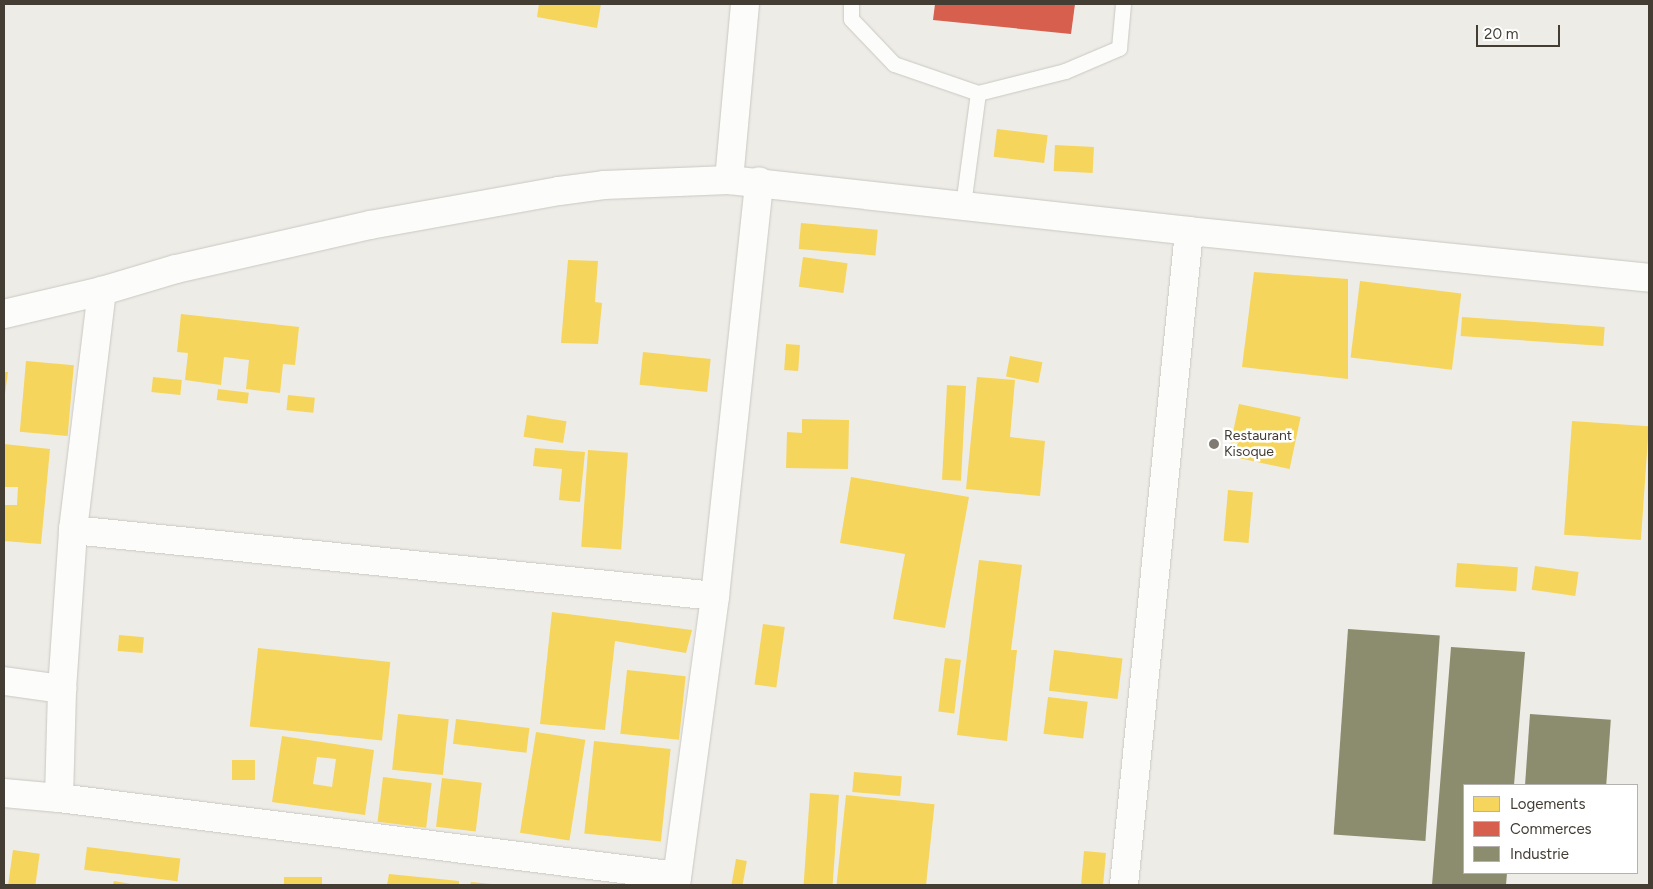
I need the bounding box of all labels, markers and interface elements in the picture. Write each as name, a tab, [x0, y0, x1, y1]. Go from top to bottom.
scale bar	[1478, 15, 1562, 47]
text: 20 m	[1484, 25, 1518, 43]
place label: Restaurant Kisoque	[1224, 428, 1292, 461]
marker: Restaurant Kisoque	[1208, 438, 1220, 450]
legend	[1463, 784, 1638, 874]
text: Logements	[1510, 795, 1585, 813]
text: Commerces	[1510, 820, 1592, 838]
text: Industrie	[1510, 845, 1569, 863]

